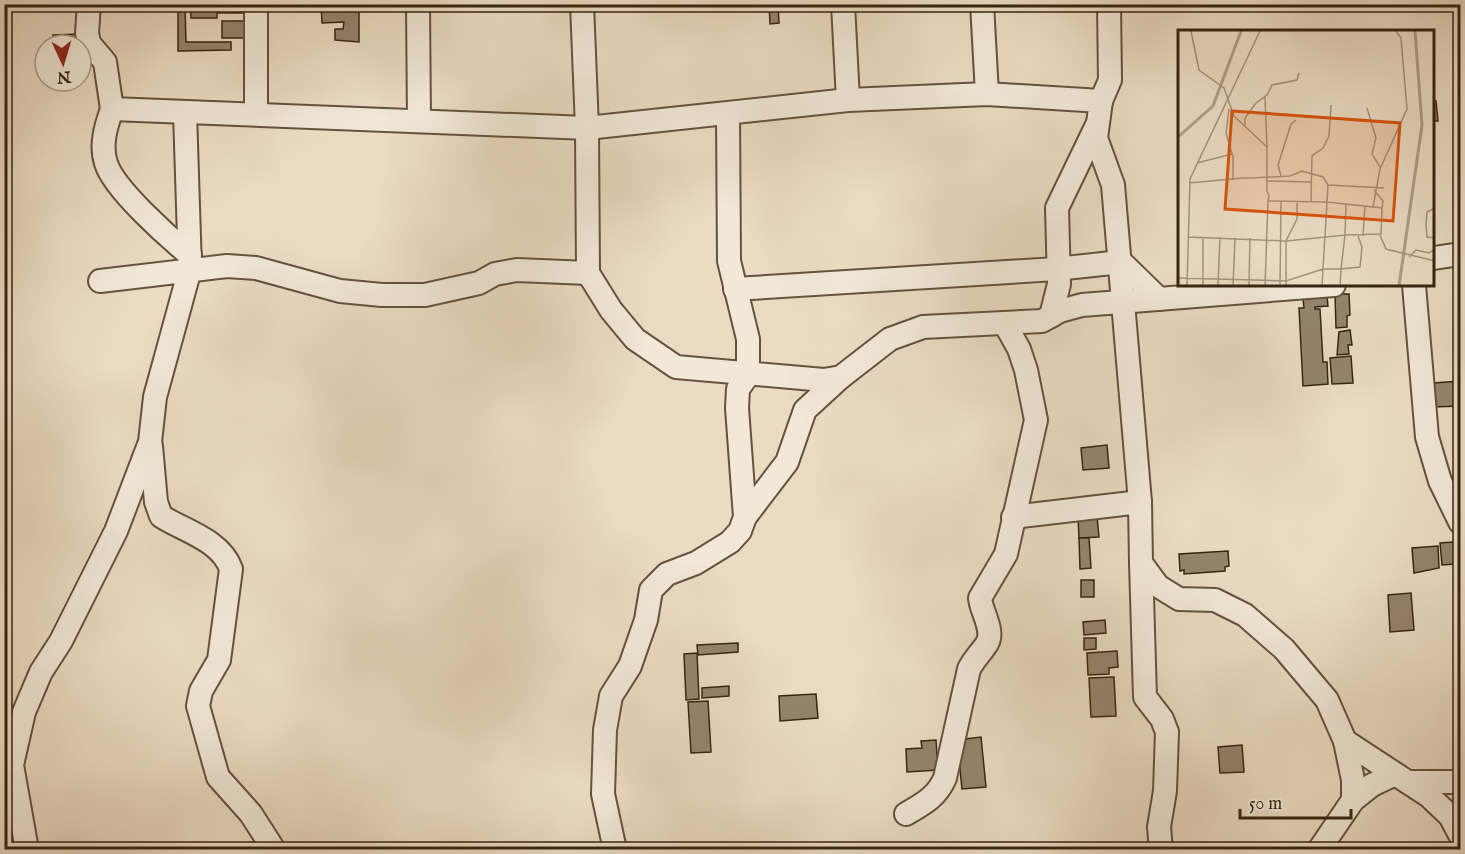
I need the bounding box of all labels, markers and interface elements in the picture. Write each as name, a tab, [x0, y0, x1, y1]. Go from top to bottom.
inset map	[1178, 30, 1435, 286]
north arrow	[33, 33, 93, 93]
text: N	[56, 65, 73, 86]
scale bar	[1240, 782, 1351, 820]
text: 50 m	[1249, 793, 1282, 816]

